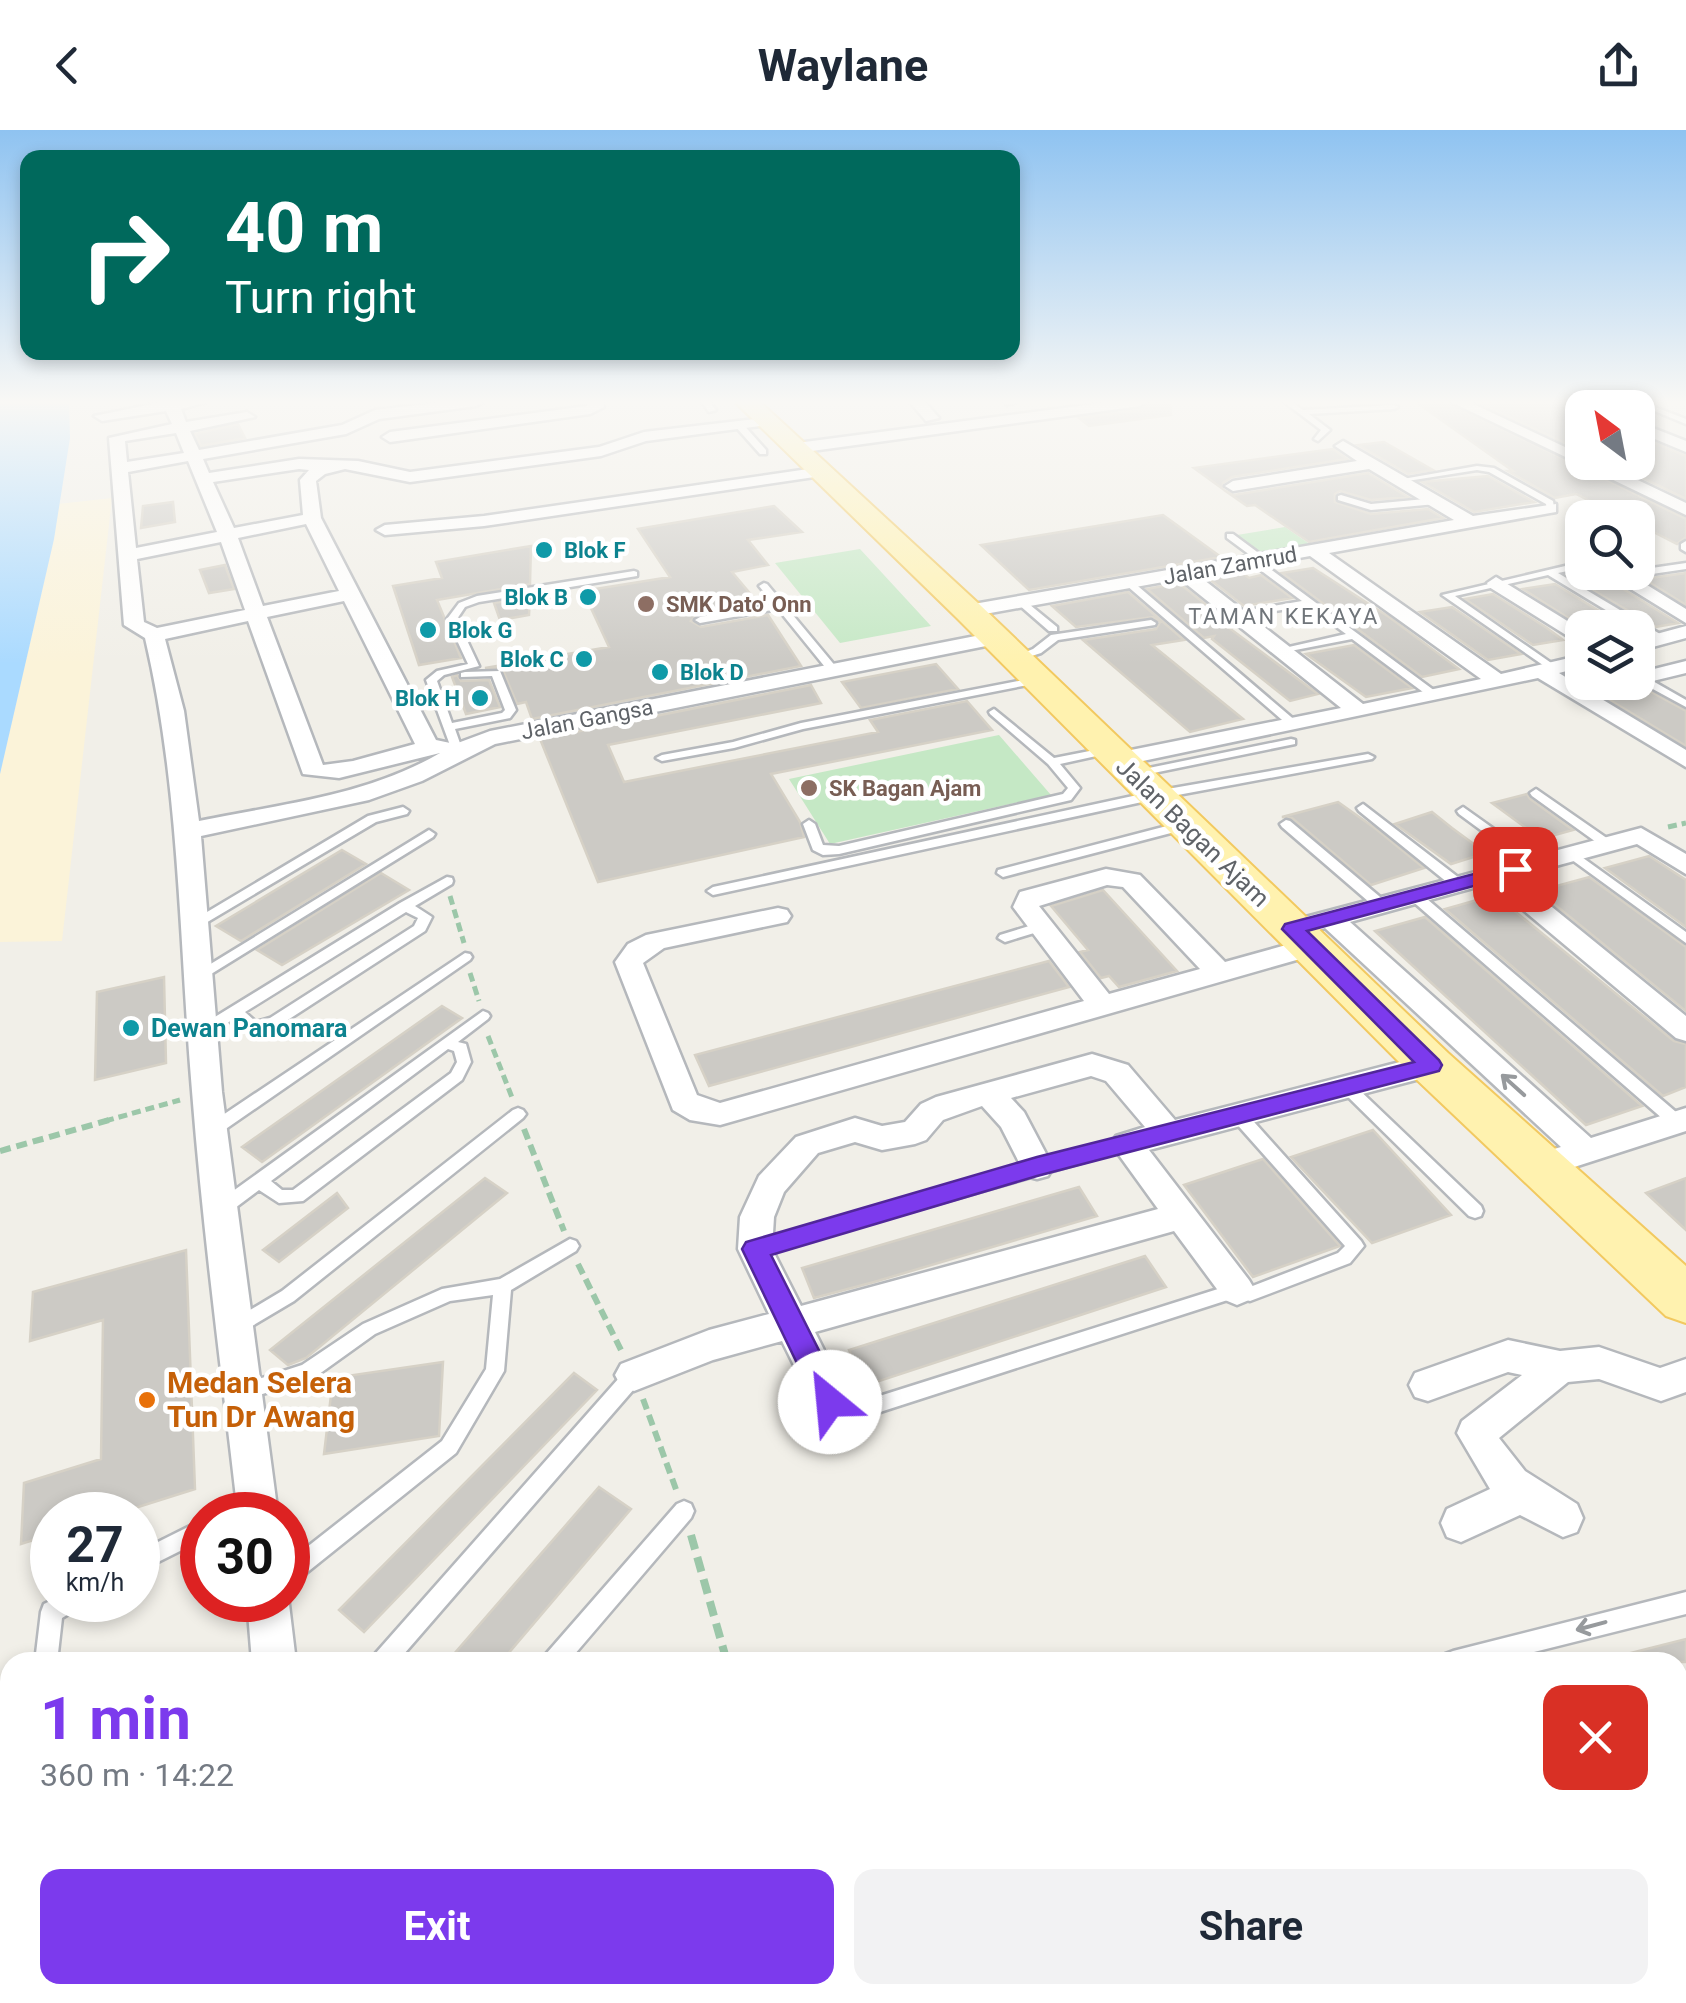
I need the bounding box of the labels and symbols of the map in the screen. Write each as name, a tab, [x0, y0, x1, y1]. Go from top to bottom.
north arrow	[1565, 390, 1655, 480]
place label: Blok F	[564, 538, 626, 563]
marker: Blok F	[533, 539, 555, 561]
street label: Jalan Zamrud	[1161, 541, 1299, 590]
place label: Blok B	[504, 585, 568, 610]
marker: Blok B	[577, 586, 599, 608]
place label: SMK Dato' Onn	[666, 592, 812, 617]
marker: SMK Dato' Onn	[635, 593, 657, 615]
district label: TAMAN KEKAYA	[1188, 604, 1380, 629]
place label: Blok G	[448, 618, 513, 643]
marker: Blok G	[417, 619, 439, 641]
place label: Blok C	[500, 647, 564, 672]
marker: Blok C	[573, 648, 595, 670]
place label: Blok D	[680, 660, 744, 685]
marker: Blok D	[649, 661, 671, 683]
place label: Blok H	[395, 686, 460, 711]
marker: Blok H	[469, 687, 491, 709]
street label: Jalan Gangsa	[519, 694, 655, 745]
street label: Jalan Bagan Ajam	[1110, 752, 1275, 913]
place label: SK Bagan Ajam	[829, 776, 981, 801]
marker: SK Bagan Ajam	[798, 777, 820, 799]
pin	[1473, 827, 1558, 912]
place label: Dewan Panomara	[151, 1014, 347, 1043]
marker: Dewan Panomara	[120, 1017, 142, 1039]
one-way arrow	[1501, 1074, 1526, 1097]
position arrow	[778, 1350, 882, 1454]
place label: Medan Selera Tun Dr Awang	[167, 1365, 355, 1434]
marker: Medan Selera Tun Dr Awang	[136, 1389, 158, 1411]
speed limit sign: 30	[180, 1492, 310, 1622]
one-way arrow	[1576, 1617, 1607, 1636]

